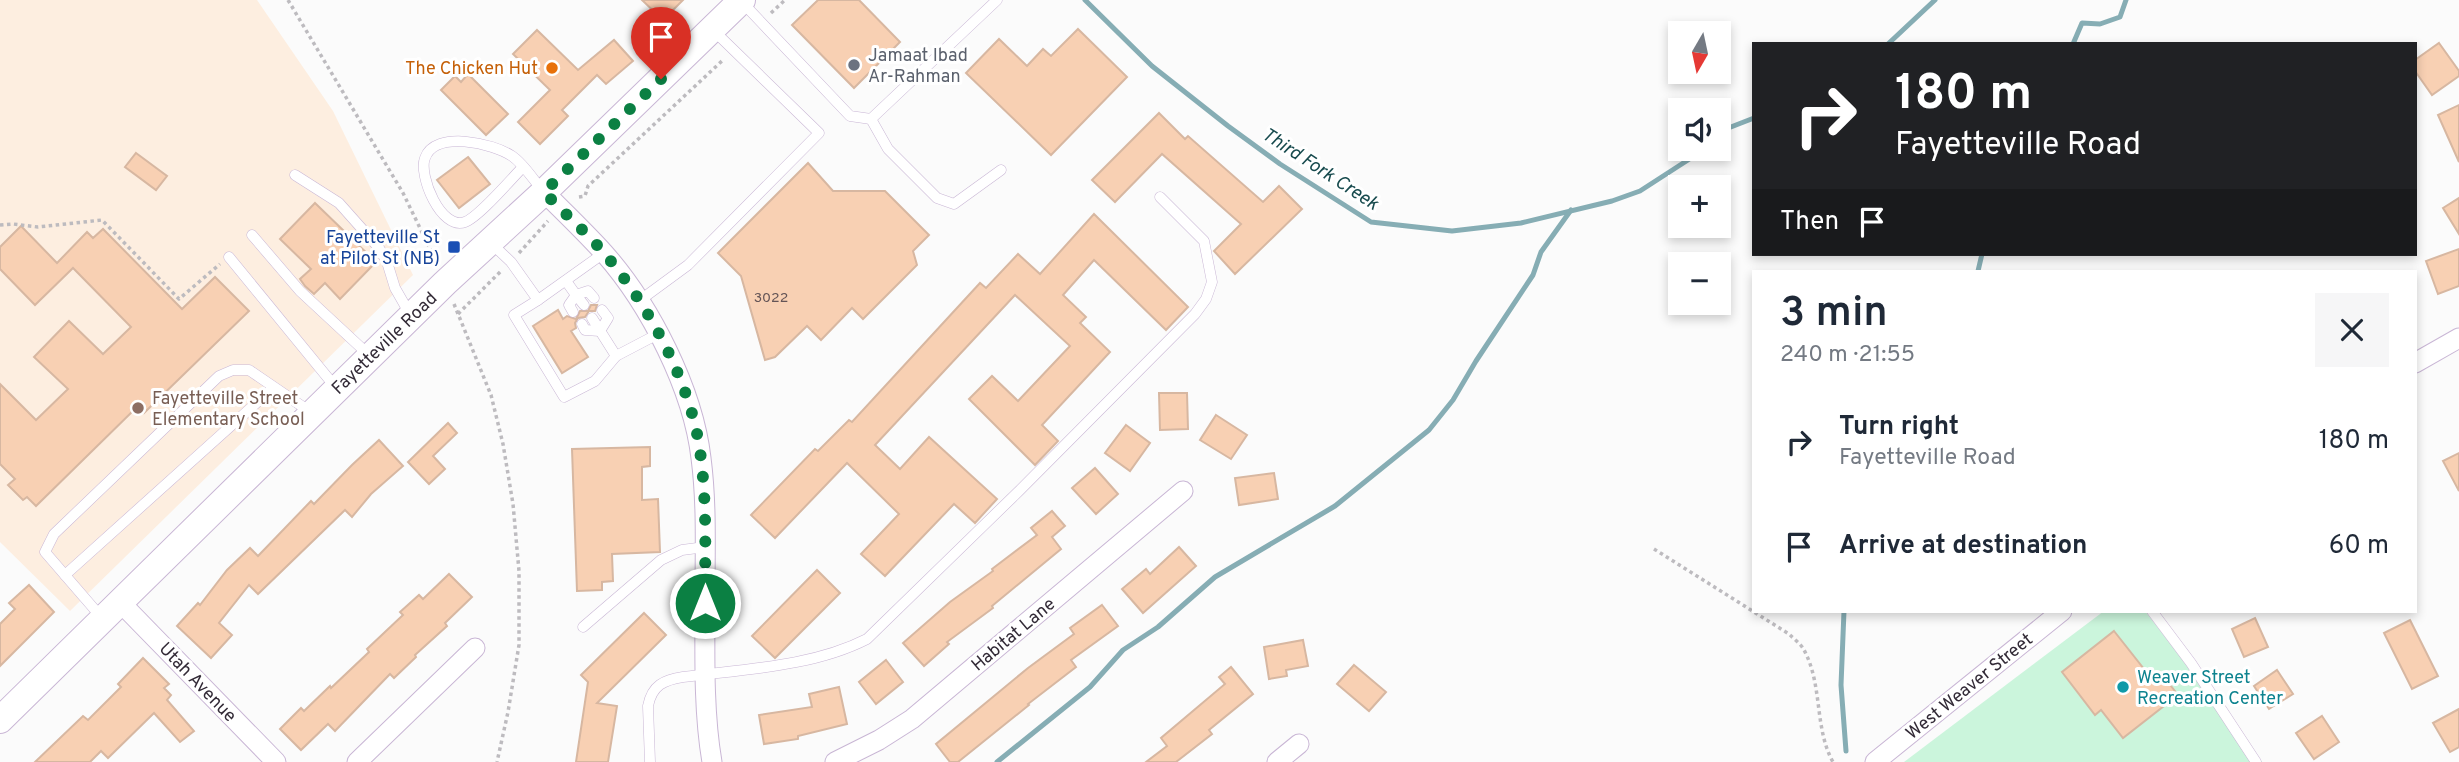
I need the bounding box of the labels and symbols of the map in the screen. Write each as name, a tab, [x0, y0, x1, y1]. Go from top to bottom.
pin	[631, 7, 691, 79]
north arrow	[1668, 21, 1731, 84]
place label: Jamaat Ibad Ar-Rahman	[868, 45, 968, 89]
marker: Jamaat Ibad Ar-Rahman	[846, 57, 862, 73]
place label: The Chicken Hut	[405, 58, 538, 81]
marker: The Chicken Hut	[544, 60, 560, 76]
water label: Third Fork Creek	[1257, 123, 1383, 217]
place label: Fayetteville St at Pilot St (NB)	[320, 227, 440, 271]
marker: Fayetteville St at Pilot St (NB)	[446, 239, 462, 255]
street label: Fayetteville Road	[327, 288, 443, 400]
house number: 3022	[754, 290, 788, 307]
place label: Fayetteville Street Elementary School	[152, 388, 305, 432]
marker: Fayetteville Street Elementary School	[130, 400, 146, 416]
position arrow	[668, 566, 742, 640]
street label: Habitat Lane	[967, 593, 1061, 677]
street label: West Weaver Street	[1902, 629, 2038, 745]
street label: Utah Avenue	[153, 638, 241, 728]
place label: Weaver Street Recreation Center	[2137, 667, 2283, 711]
marker: Weaver Street Recreation Center	[2115, 679, 2131, 695]

